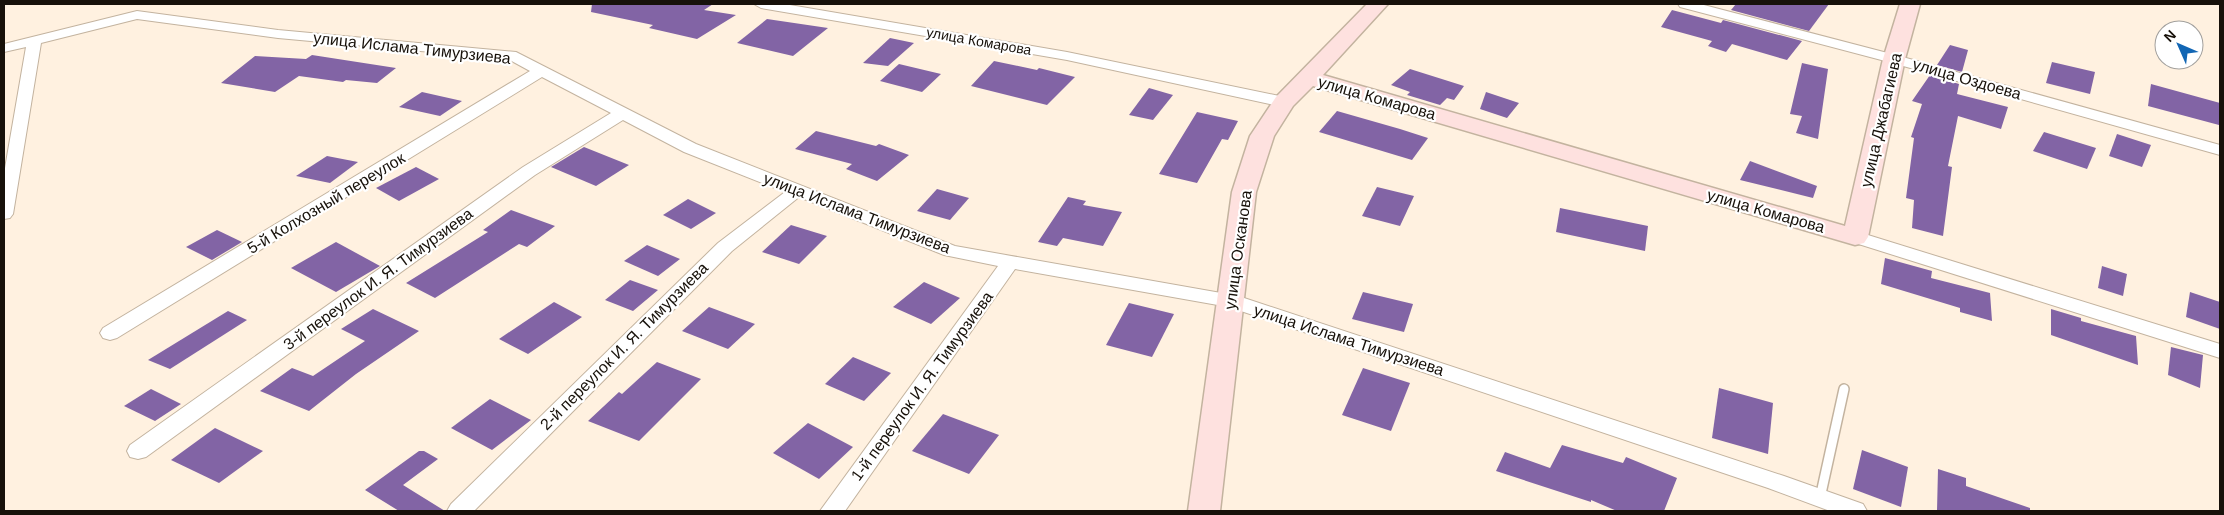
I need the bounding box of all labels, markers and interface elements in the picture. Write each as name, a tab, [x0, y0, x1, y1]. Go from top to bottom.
north arrow	[2154, 20, 2204, 70]
street label: улица Комарова	[925, 24, 1033, 58]
text: N	[2161, 27, 2179, 45]
street label: улица Ислама Тимурзиева	[312, 29, 512, 67]
street label: улица Джабагиева	[1857, 51, 1905, 189]
street label: улица Оздоева	[1911, 55, 2023, 103]
street label: улица Комарова	[1316, 73, 1438, 123]
street label: 5-й Колхозный переулок	[244, 149, 409, 257]
street label: улица Ислама Тимурзиева	[761, 169, 953, 257]
street label: улица Комарова	[1705, 186, 1827, 236]
street label: улица Осканова	[1221, 189, 1255, 311]
street label: 3-й переулок И. Я. Тимурзиева	[280, 205, 476, 353]
street label: 2-й переулок И. Я. Тимурзиева	[537, 259, 711, 433]
street label: 1-й переулок И. Я. Тимурзиева	[848, 288, 996, 484]
street label: улица Ислама Тимурзиева	[1252, 301, 1446, 379]

